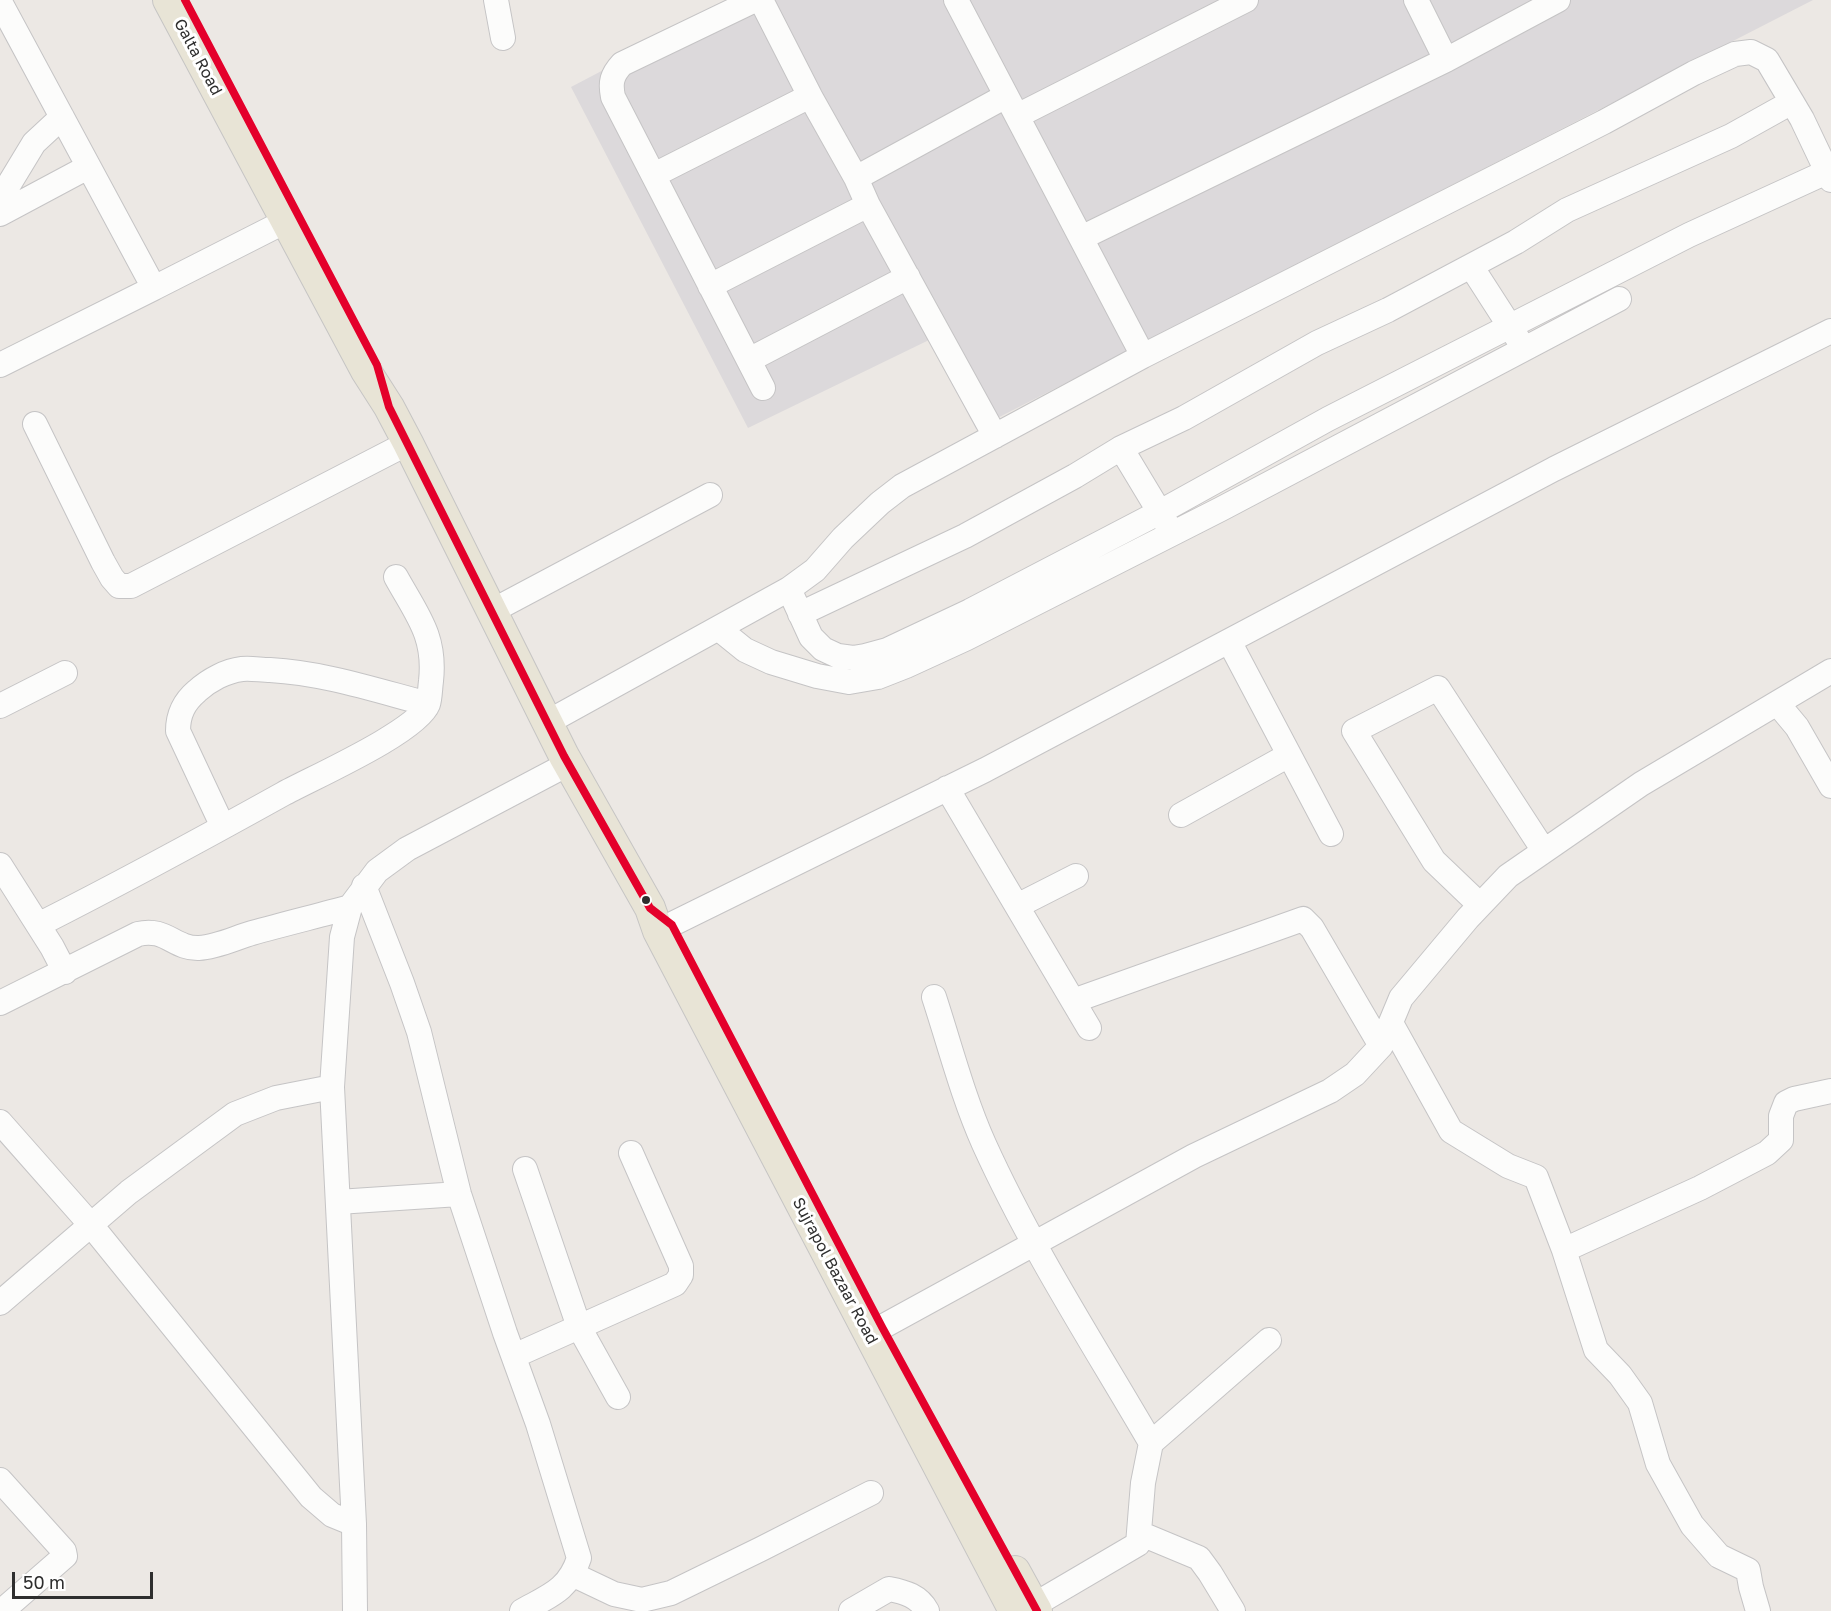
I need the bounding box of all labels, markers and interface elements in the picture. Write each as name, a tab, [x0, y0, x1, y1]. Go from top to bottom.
street label: Galta Road	[170, 16, 226, 98]
unlabelled marker	[640, 894, 652, 906]
street label: Sujrapol Bazaar Road	[788, 1194, 882, 1348]
scale bar	[15, 1560, 156, 1598]
text: 50 m	[23, 1571, 65, 1593]

